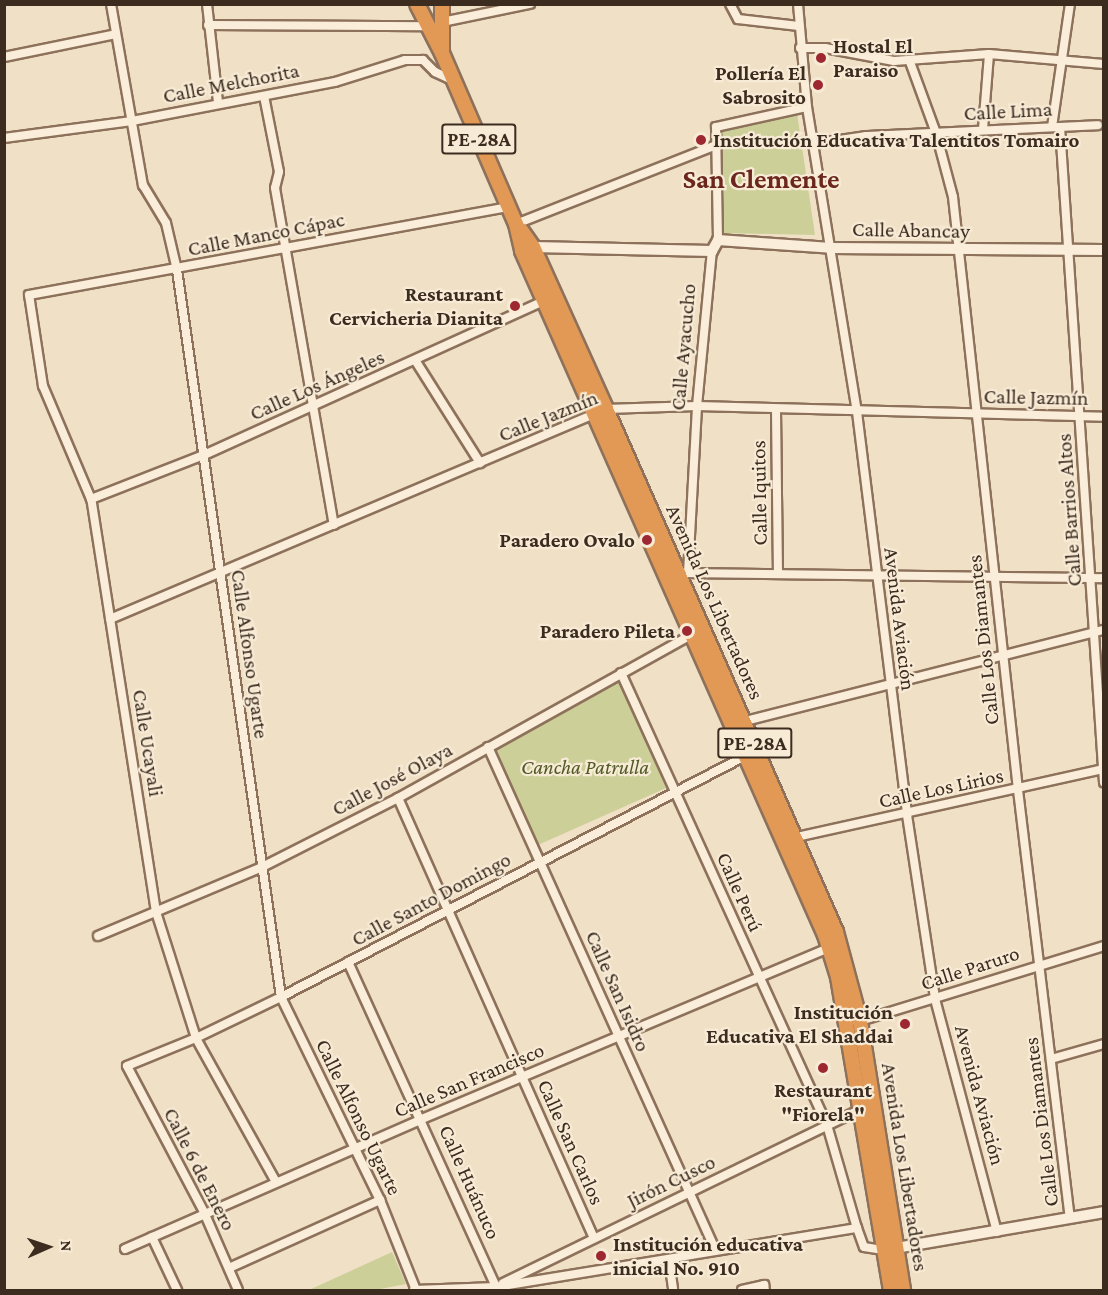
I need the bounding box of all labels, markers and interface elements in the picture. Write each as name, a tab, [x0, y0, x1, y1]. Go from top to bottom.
place label: Hostal El Paraiso	[833, 33, 913, 83]
marker: Hostal El Paraiso	[814, 51, 828, 65]
street label: Calle Melchorita	[161, 57, 301, 109]
place label: Pollería El Sabrosito	[715, 60, 806, 110]
marker: Pollería El Sabrosito	[811, 78, 825, 92]
street label: Calle Lima	[963, 96, 1053, 126]
road number: PE-28A	[440, 122, 518, 156]
place label: Institución Educativa Talentitos Tomairo	[713, 127, 1079, 153]
marker: Institución Educativa Talentitos Tomairo	[694, 133, 708, 147]
district label: San Clemente	[682, 164, 840, 196]
street label: Calle Manco Cápac	[186, 206, 346, 262]
street label: Calle Abancay	[852, 216, 970, 244]
place label: Restaurant Cervicheria Dianita	[329, 281, 503, 331]
street label: Calle Ayacucho	[665, 283, 701, 411]
marker: Restaurant Cervicheria Dianita	[508, 299, 522, 313]
street label: Calle Los Ángeles	[246, 344, 388, 426]
street label: Calle Jazmín	[983, 383, 1089, 411]
street label: Calle Jazmín	[495, 385, 601, 447]
street label: Calle Barrios Altos	[1051, 433, 1087, 587]
street label: Calle Iquitos	[745, 440, 773, 546]
street label: Avenida Los Libertadores	[661, 501, 769, 703]
place label: Paradero Ovalo	[499, 527, 635, 553]
marker: Paradero Ovalo	[640, 533, 654, 547]
street label: Avenida Aviación	[879, 546, 921, 692]
street label: Calle Los Diamantes	[962, 554, 1004, 726]
street label: Calle Alfonso Ugarte	[226, 568, 274, 740]
place label: Paradero Pileta	[540, 618, 675, 644]
marker: Paradero Pileta	[680, 624, 694, 638]
street label: Calle Ucayali	[127, 688, 169, 798]
road number: PE-28A	[716, 726, 794, 760]
street label: Calle José Olaya	[327, 737, 457, 821]
park label: Cancha Patrulla	[521, 754, 649, 780]
street label: Calle Los Lirios	[876, 762, 1006, 814]
street label: Calle Santo Domingo	[347, 846, 515, 952]
street label: Calle Perú	[711, 848, 769, 936]
street label: Calle San Isidro	[580, 927, 656, 1055]
street label: Calle Paruro	[918, 940, 1022, 996]
place label: Institución Educativa El Shaddai	[706, 999, 893, 1049]
marker: Institución Educativa El Shaddai	[898, 1017, 912, 1031]
street label: Avenida Aviación	[949, 1022, 1011, 1168]
street label: Calle Alfonso Ugarte	[310, 1035, 408, 1199]
street label: Calle Los Diamantes	[1018, 1036, 1064, 1208]
street label: Calle San Francisco	[390, 1037, 548, 1123]
marker: Restaurant "Fiorela"	[816, 1061, 830, 1075]
street label: Avenida Los Libertadores	[876, 1061, 934, 1273]
street label: Calle San Carlos	[532, 1075, 610, 1209]
place label: Restaurant "Fiorela"	[774, 1077, 872, 1127]
street label: Calle 6 de Enero	[158, 1103, 242, 1235]
street label: Calle Huánuco	[434, 1121, 506, 1243]
street label: Jirón Cusco	[623, 1149, 719, 1213]
north arrow	[18, 1217, 78, 1277]
place label: Institución educativa inicial No. 910	[613, 1231, 803, 1281]
text: N	[58, 1240, 75, 1252]
marker: Institución educativa inicial No. 910	[594, 1249, 608, 1263]

